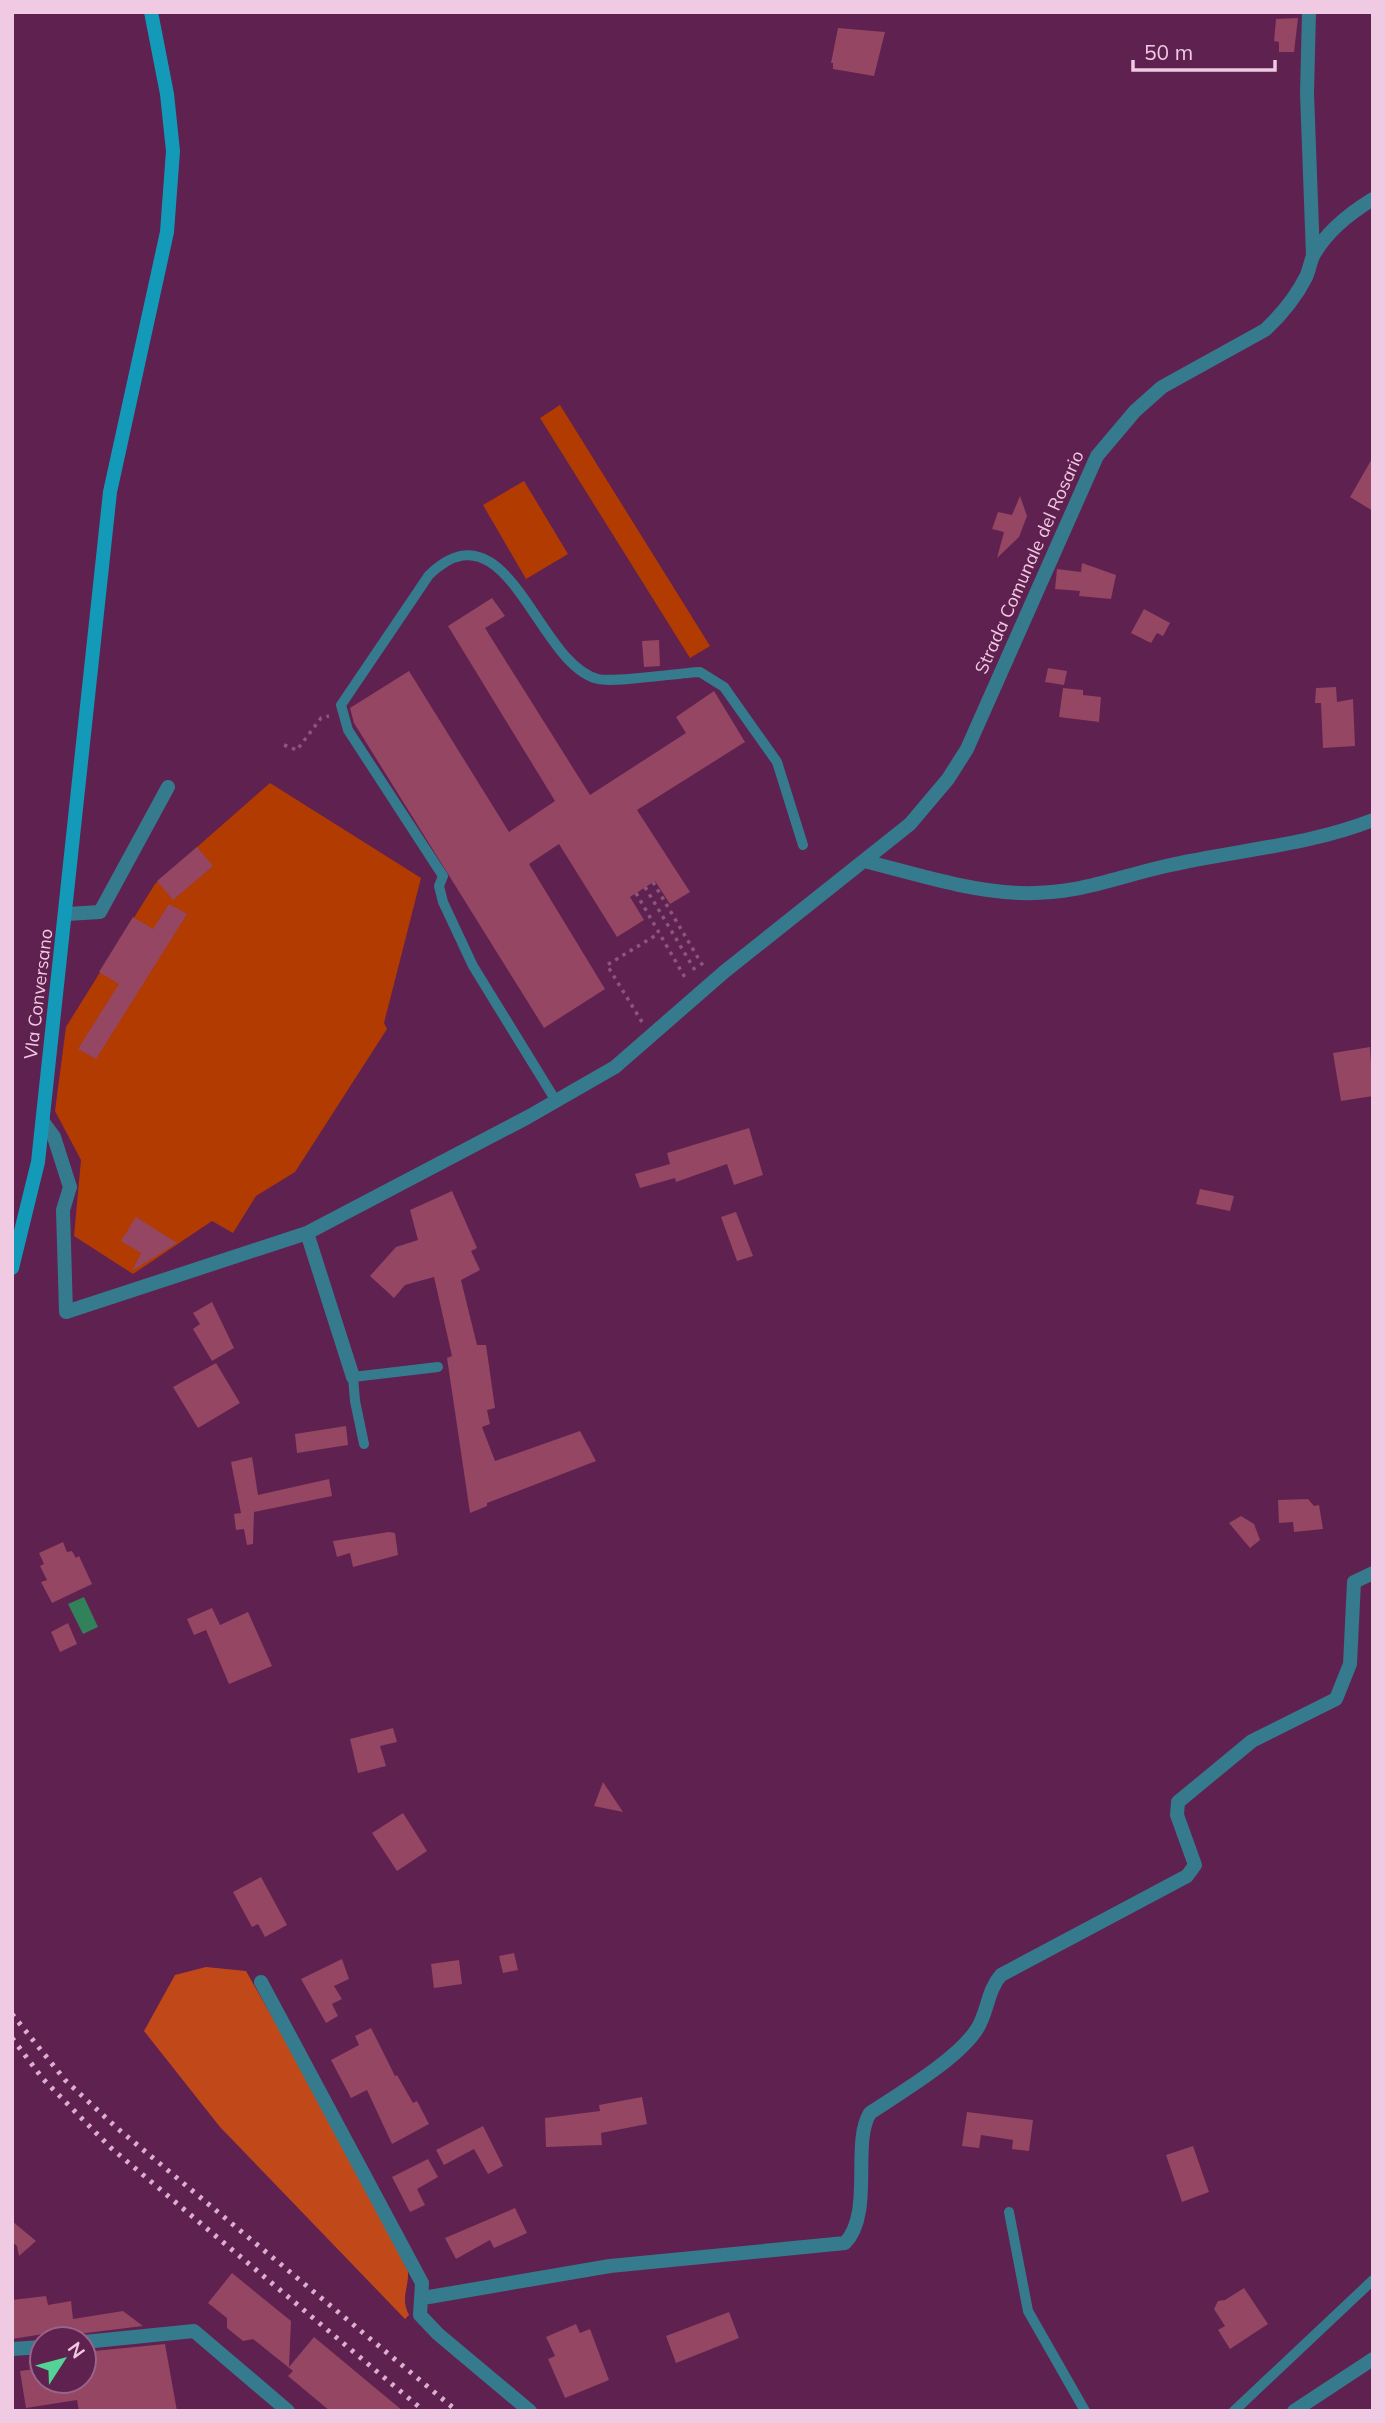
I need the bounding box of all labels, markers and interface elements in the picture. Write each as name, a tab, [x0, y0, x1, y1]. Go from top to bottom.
scale bar	[1133, 28, 1275, 72]
text: 50 m	[1144, 39, 1193, 65]
street label: Strada Comunale del Rosario	[969, 447, 1089, 677]
street label: VIa Conversano	[19, 927, 57, 1061]
north arrow	[28, 2325, 98, 2395]
text: N	[63, 2337, 91, 2363]

